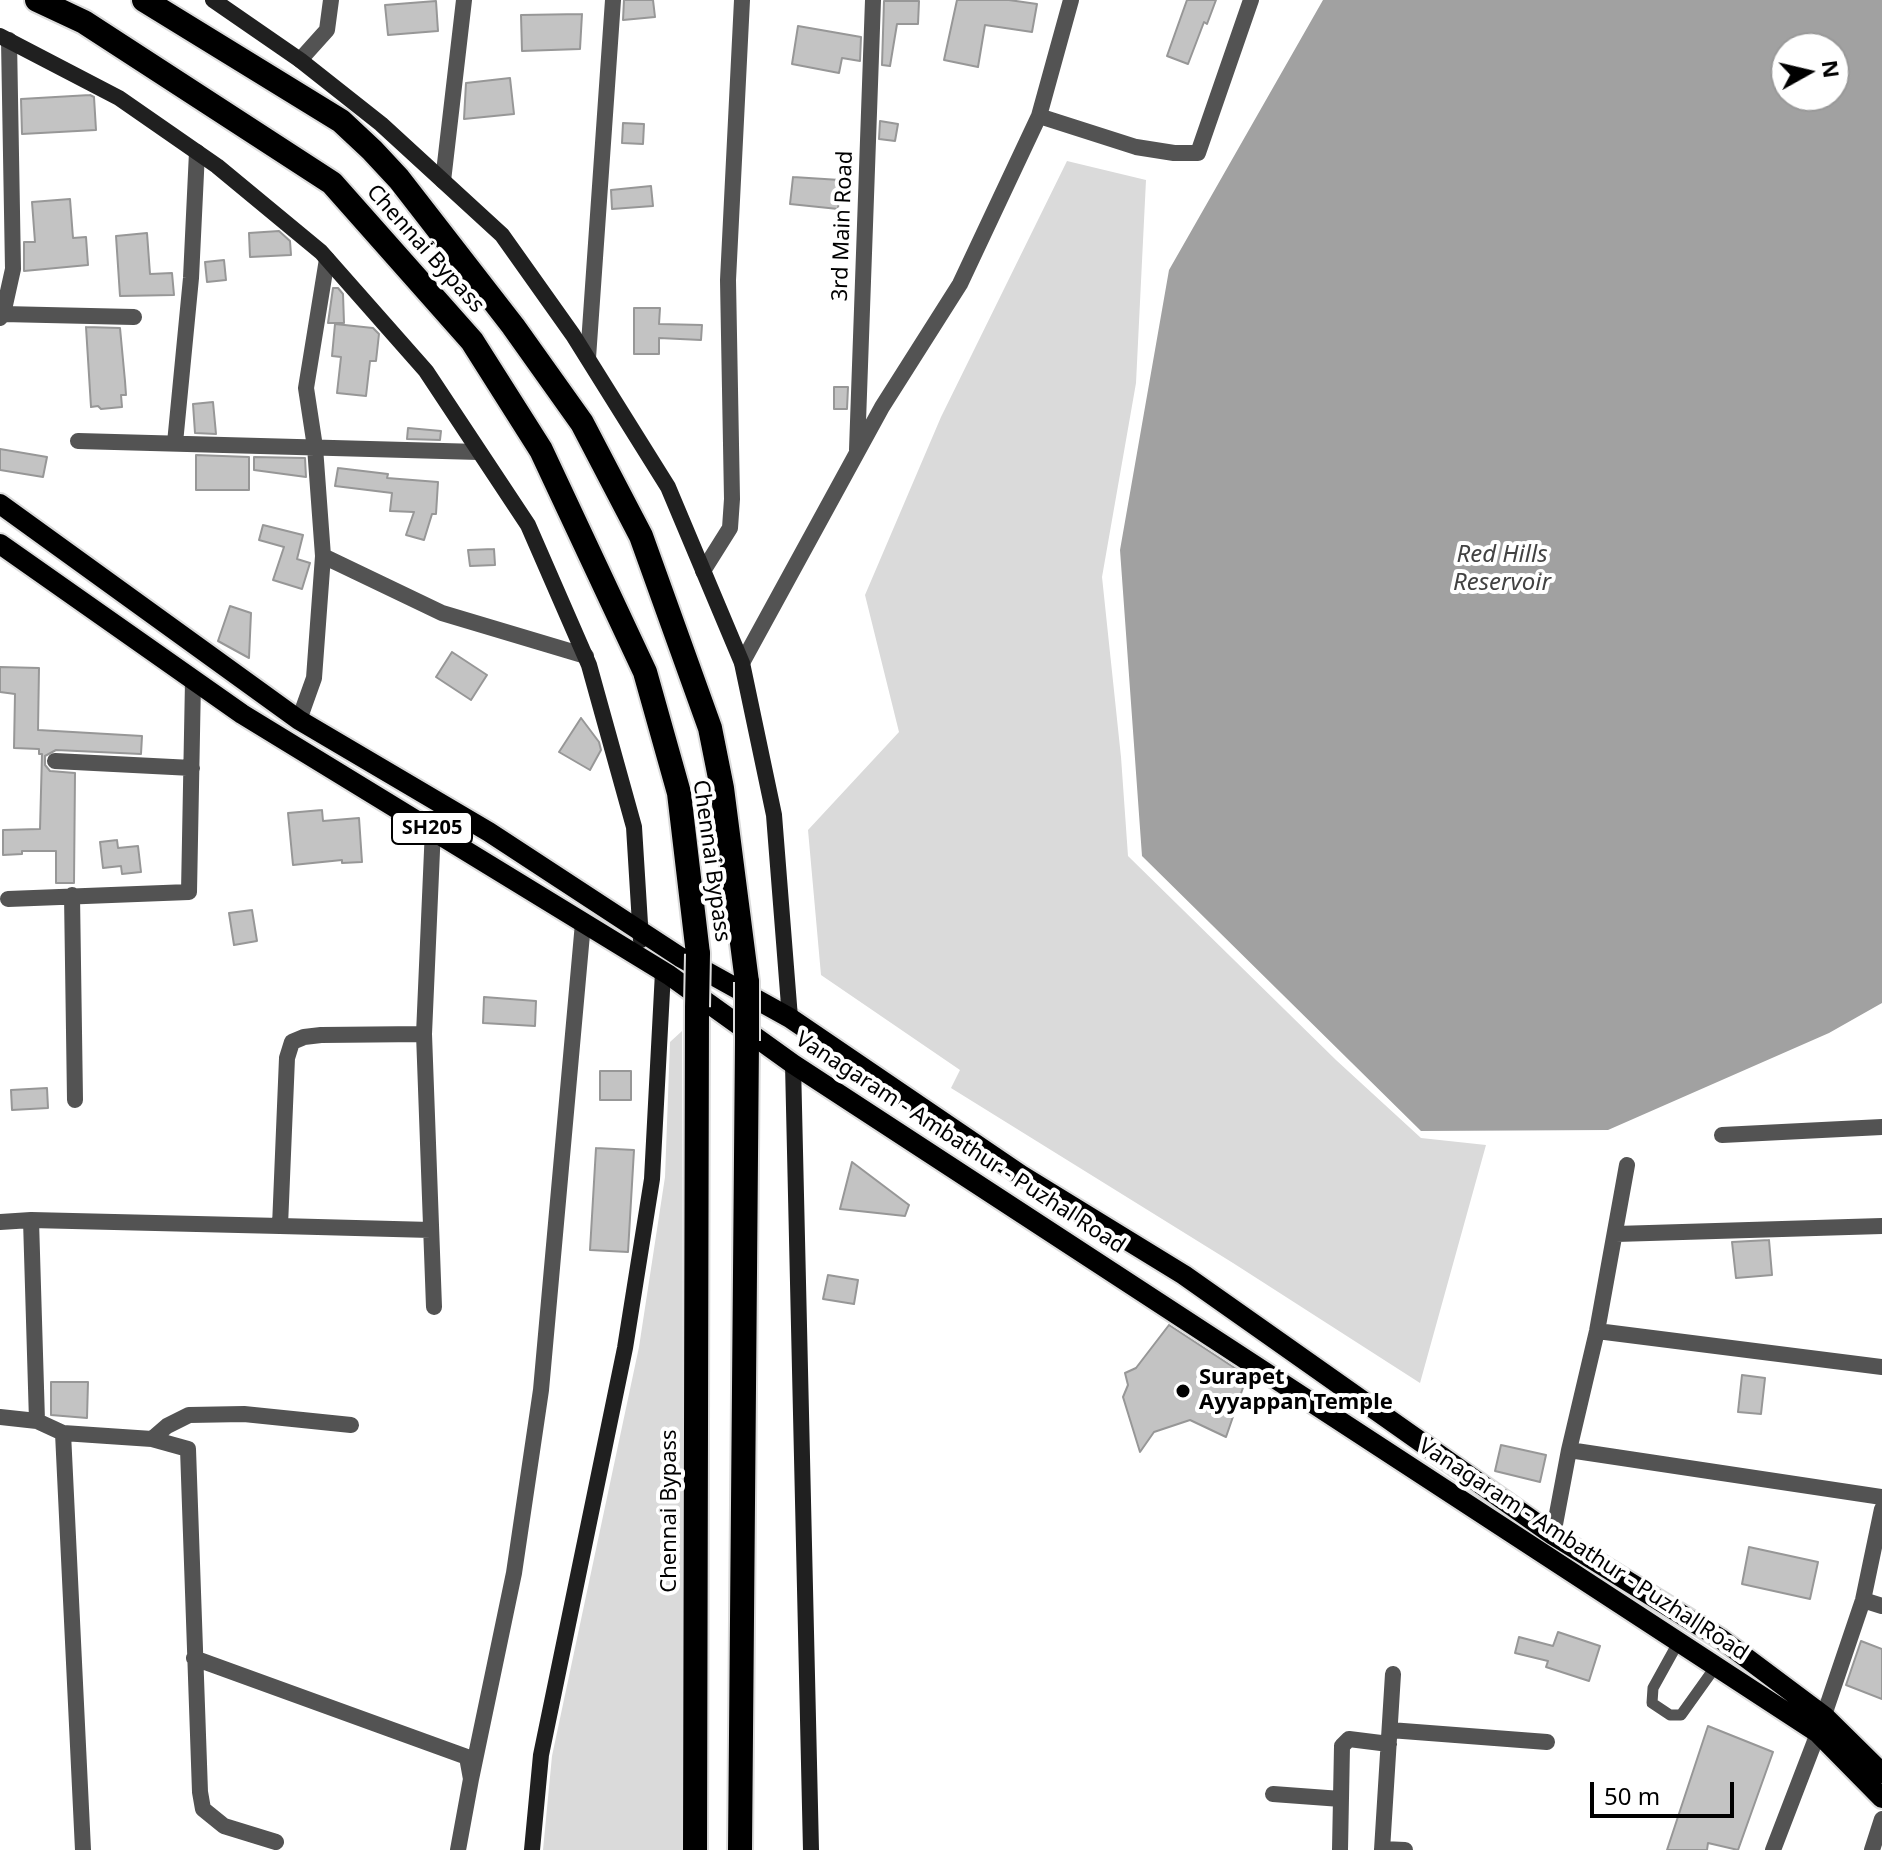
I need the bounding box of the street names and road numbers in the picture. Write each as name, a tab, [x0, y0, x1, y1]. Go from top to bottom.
street label: 3rd Main Road	[827, 150, 859, 302]
street label: Chennai Bypass	[361, 179, 489, 319]
street label: Chennai Bypass	[687, 778, 735, 944]
road number: SH205	[392, 812, 472, 844]
street label: Vanagaram - Ambathur - Puzhal Road	[790, 1026, 1130, 1260]
street label: Chennai Bypass	[657, 1429, 683, 1593]
street label: Vanagaram - Ambathur - Puzhal Road	[1413, 1433, 1753, 1667]

